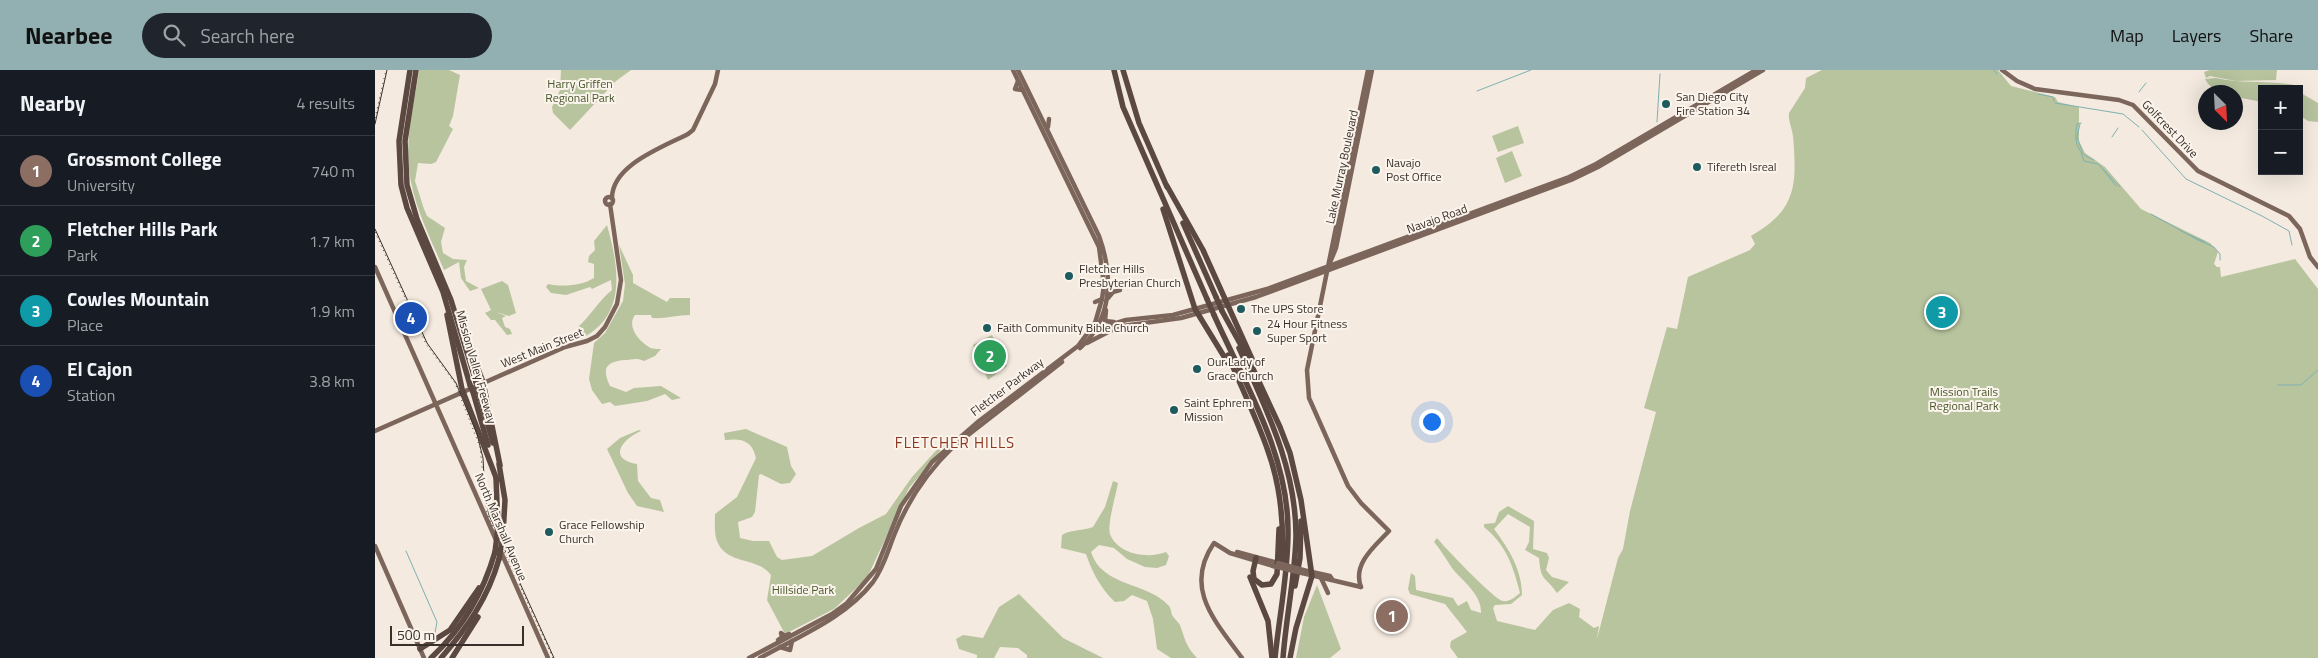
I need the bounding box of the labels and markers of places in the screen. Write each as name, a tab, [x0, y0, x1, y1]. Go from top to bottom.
place label: San Diego City Fire Station 34	[1676, 87, 1750, 120]
marker: San Diego City Fire Station 34	[1660, 98, 1672, 110]
place label: Navajo Post Office	[1386, 153, 1442, 186]
place label: Tifereth Isreal	[1707, 157, 1777, 176]
marker: Tifereth Isreal	[1691, 161, 1703, 173]
marker: Navajo Post Office	[1370, 164, 1382, 176]
place label: Fletcher Hills Presbyterian Church	[1079, 259, 1181, 292]
marker: Fletcher Hills Presbyterian Church	[1063, 270, 1075, 282]
pin: 3	[1926, 293, 1958, 331]
pin: 4	[395, 299, 427, 337]
place label: The UPS Store	[1251, 299, 1323, 318]
marker: The UPS Store	[1235, 303, 1247, 315]
place label: 24 Hour Fitness Super Sport	[1267, 314, 1348, 347]
place label: Faith Community Bible Church	[997, 318, 1149, 337]
marker: Faith Community Bible Church	[981, 322, 993, 334]
marker: 24 Hour Fitness Super Sport	[1251, 325, 1263, 337]
pin: 2	[974, 337, 1006, 375]
place label: Our Lady of Grace Church	[1207, 352, 1273, 385]
marker: Our Lady of Grace Church	[1191, 363, 1203, 375]
place label: Saint Ephrem Mission	[1184, 393, 1252, 426]
marker: Saint Ephrem Mission	[1168, 404, 1180, 416]
place label: Grace Fellowship Church	[559, 515, 644, 548]
marker: Grace Fellowship Church	[543, 526, 555, 538]
pin: 1	[1376, 597, 1408, 635]

